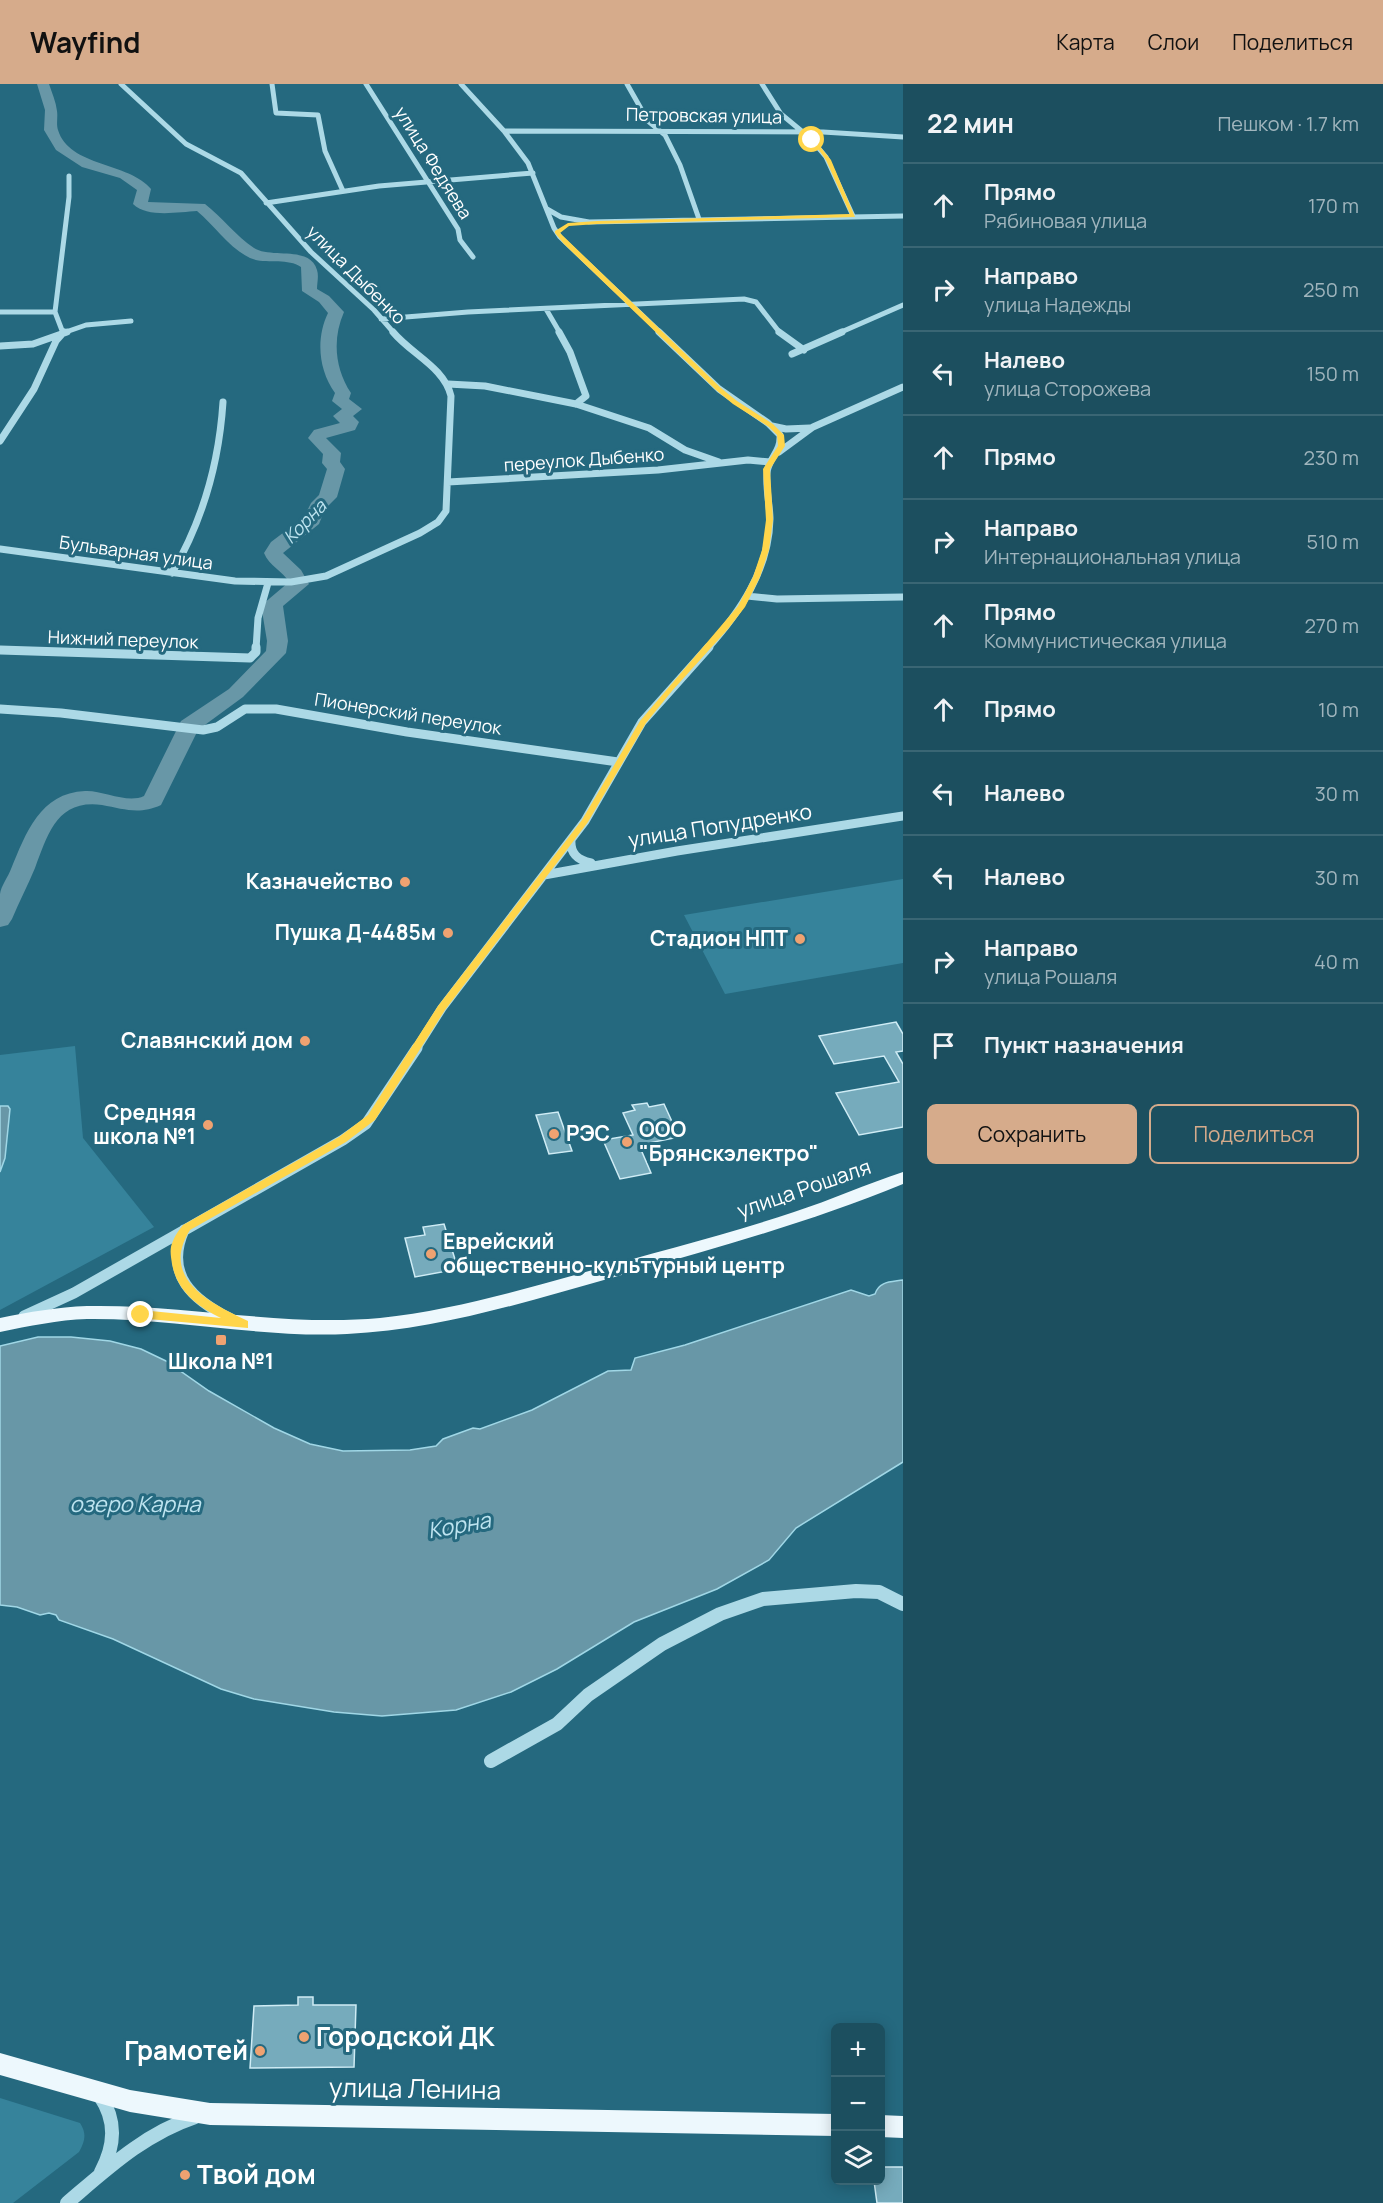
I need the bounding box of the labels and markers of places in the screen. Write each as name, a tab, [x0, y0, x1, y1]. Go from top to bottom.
place label: Казначейство	[246, 867, 393, 895]
marker: Казначейство	[398, 875, 412, 889]
place label: Пушка Д-4485м	[275, 918, 436, 946]
place label: Стадион НПТ	[650, 924, 788, 952]
marker: Пушка Д-4485м	[441, 926, 455, 940]
marker: Стадион НПТ	[793, 932, 807, 946]
place label: Славянский дом	[121, 1026, 293, 1054]
marker: Славянский дом	[298, 1034, 312, 1048]
place label: Средняя школа №1	[93, 1098, 196, 1150]
place label: ООО "Брянскэлектро"	[639, 1115, 819, 1167]
marker: Средняя школа №1	[201, 1118, 215, 1132]
place label: РЭС	[566, 1119, 610, 1147]
marker: РЭС	[547, 1127, 561, 1141]
marker: ООО "Брянскэлектро"	[620, 1135, 634, 1149]
place label: Еврейский общественно-культурный центр	[443, 1227, 785, 1279]
marker: Еврейский общественно-культурный центр	[424, 1247, 438, 1261]
marker: Школа №1	[214, 1333, 228, 1347]
place label: Школа №1	[168, 1347, 274, 1375]
place label: Городской ДК	[316, 2018, 495, 2054]
marker: Городской ДК	[297, 2030, 311, 2044]
place label: Грамотей	[124, 2032, 248, 2068]
marker: Грамотей	[253, 2044, 267, 2058]
place label: Твой дом	[197, 2156, 316, 2192]
marker: Твой дом	[178, 2168, 192, 2182]

